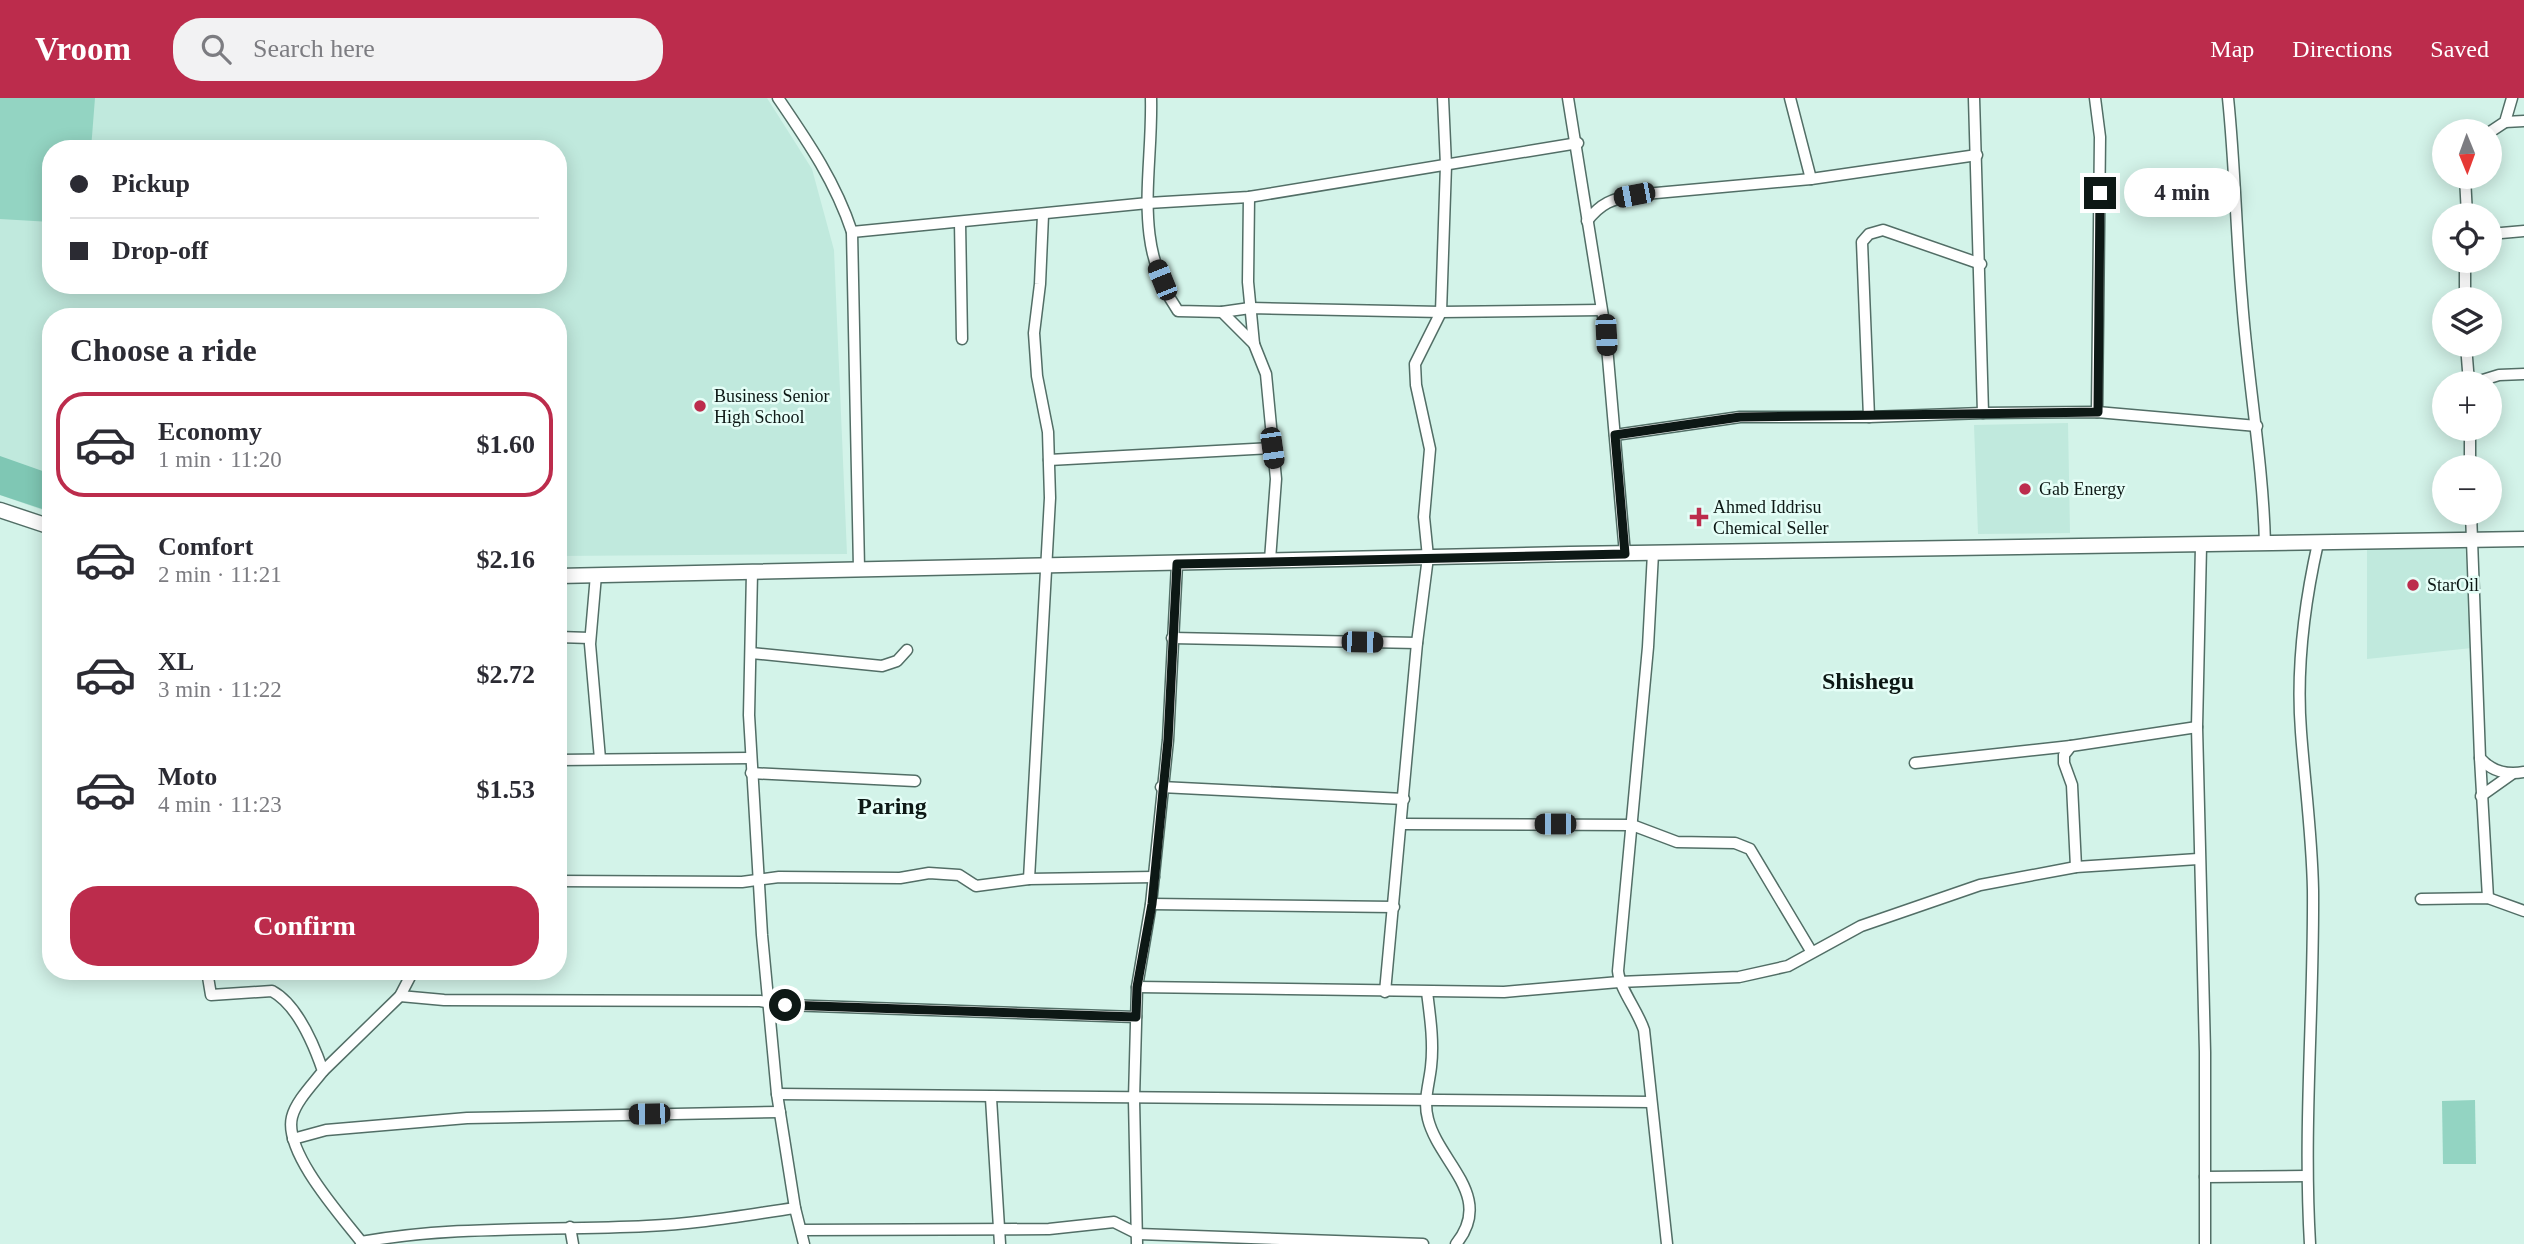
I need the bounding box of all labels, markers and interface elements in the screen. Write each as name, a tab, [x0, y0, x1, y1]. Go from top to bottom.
search box	[173, 18, 663, 81]
icon: search	[197, 30, 235, 68]
text: Vroom	[35, 31, 131, 67]
text: Search here	[253, 34, 375, 63]
text: Map	[2210, 36, 2254, 62]
text: Directions	[2292, 36, 2392, 62]
text: Saved	[2430, 36, 2489, 62]
north arrow	[2432, 119, 2502, 189]
map controls	[2432, 119, 2502, 525]
callout: 4 min	[2124, 168, 2240, 217]
text: Pickup	[112, 169, 190, 198]
route end	[2084, 177, 2116, 209]
text: 4 min	[2154, 180, 2210, 205]
car	[1612, 181, 1657, 209]
button: locate	[2432, 203, 2502, 273]
text: Drop-off	[112, 236, 208, 265]
car	[1145, 257, 1180, 303]
button: layers	[2432, 287, 2502, 357]
car	[1595, 313, 1618, 357]
text: Choose a ride	[70, 332, 257, 368]
button: +	[2432, 371, 2502, 441]
place label: Business Senior High School	[714, 386, 830, 427]
marker: Business Senior High School	[692, 398, 708, 414]
icon: car	[74, 413, 137, 476]
text: Economy	[158, 417, 262, 446]
car	[1259, 426, 1286, 470]
text: $1.60	[477, 430, 535, 459]
text: 1 min · 11:20	[158, 447, 282, 472]
button: −	[2432, 455, 2502, 525]
place label: Gab Energy	[2039, 479, 2125, 499]
marker: Gab Energy	[2017, 481, 2033, 497]
place label: Ahmed Iddrisu Chemical Seller	[1713, 497, 1828, 538]
marker: Ahmed Iddrisu Chemical Seller	[1691, 509, 1707, 525]
icon: car	[74, 528, 137, 591]
text: Comfort	[158, 532, 253, 561]
text: $2.16	[477, 545, 535, 574]
text: 2 min · 11:21	[158, 562, 282, 587]
place label: StarOil	[2427, 575, 2479, 595]
marker: StarOil	[2405, 577, 2421, 593]
car	[1341, 631, 1384, 653]
icon: car	[74, 643, 137, 706]
text: XL	[158, 647, 194, 676]
text: $2.72	[477, 660, 535, 689]
district label: Shishegu	[1822, 668, 1914, 694]
text: 3 min · 11:22	[158, 677, 282, 702]
icon: car	[74, 758, 137, 821]
text: Moto	[158, 762, 217, 791]
text: $1.53	[477, 775, 535, 804]
text: 4 min · 11:23	[158, 792, 282, 817]
district label: Paring	[857, 793, 927, 819]
car	[1535, 814, 1577, 835]
button: Confirm	[70, 886, 539, 966]
route start	[769, 989, 801, 1021]
car	[628, 1103, 671, 1125]

